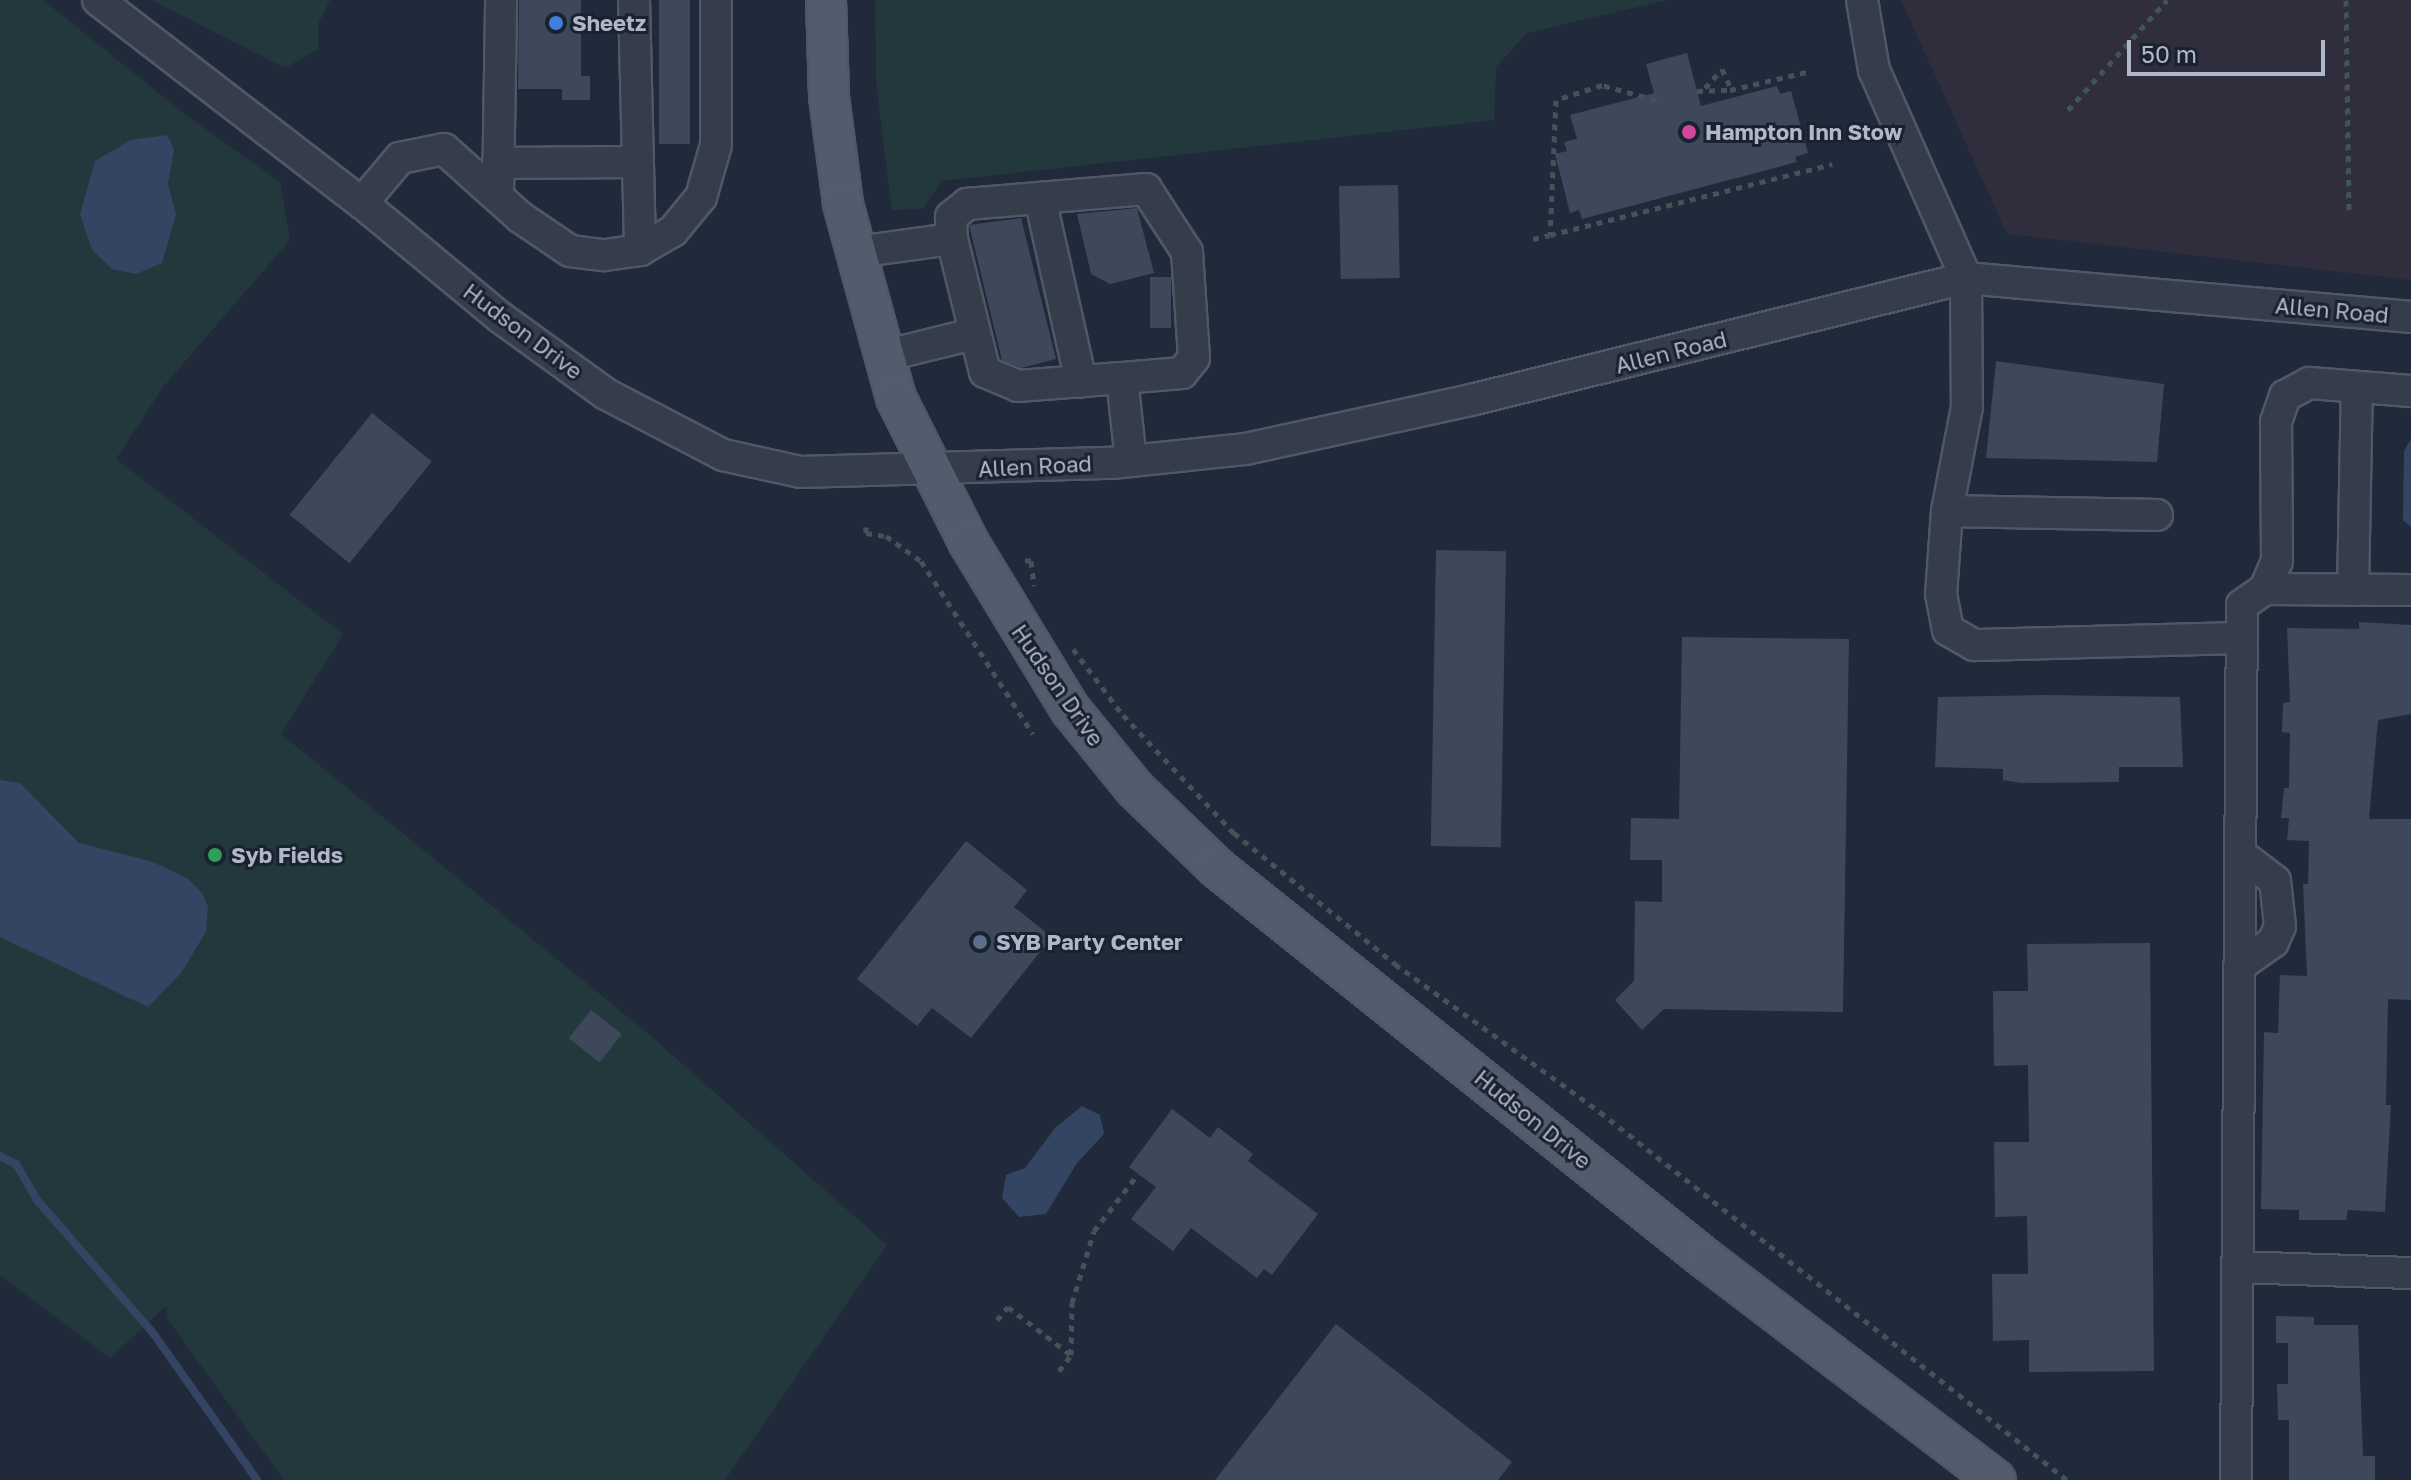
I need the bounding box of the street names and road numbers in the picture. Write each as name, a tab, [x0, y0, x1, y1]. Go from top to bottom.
street label: Hudson Drive	[458, 278, 588, 384]
street label: Allen Road	[2274, 292, 2390, 328]
street label: Allen Road	[1613, 325, 1729, 379]
street label: Allen Road	[977, 450, 1093, 482]
street label: Hudson Drive	[1006, 619, 1110, 751]
street label: Hudson Drive	[1470, 1064, 1596, 1174]

